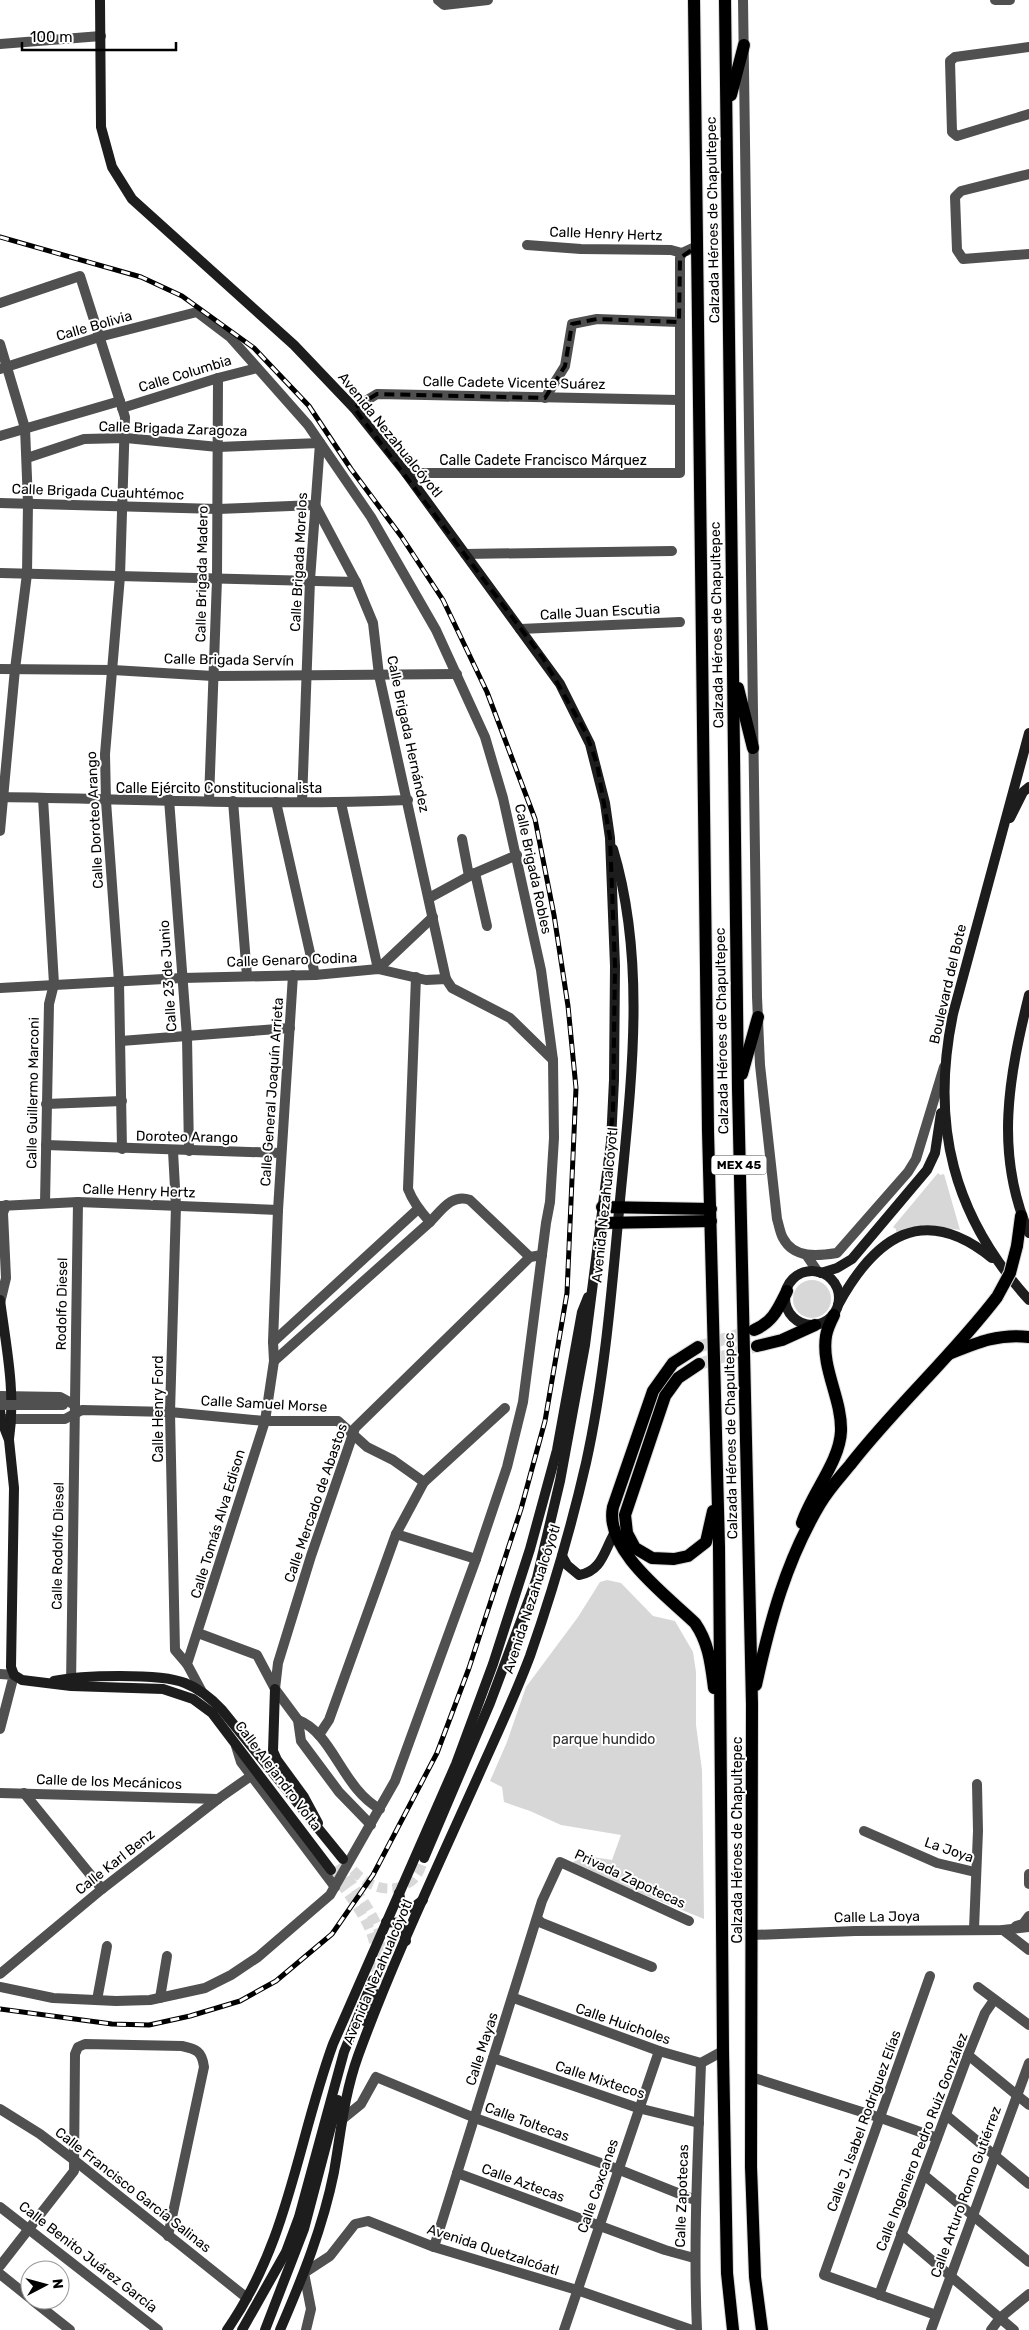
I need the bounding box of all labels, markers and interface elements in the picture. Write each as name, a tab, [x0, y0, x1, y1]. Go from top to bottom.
scale bar	[22, 20, 176, 52]
text: 100 m	[30, 28, 72, 46]
street label: Calzada Héroes de Chapultepec	[703, 116, 723, 324]
street label: Calle Henry Hertz	[549, 224, 663, 244]
street label: Calle Bolivia	[54, 307, 134, 345]
street label: Calle Columbia	[137, 352, 233, 396]
street label: Avenida Nezahualcóyotl	[334, 369, 446, 501]
street label: Calle Cadete Vicente Suárez	[422, 373, 606, 393]
street label: Calle Brigada Zaragoza	[98, 418, 248, 440]
street label: Calle Cadete Francisco Márquez	[439, 452, 647, 469]
street label: Calle Brigada Cuauhtémoc	[11, 480, 185, 504]
street label: Calle Brigada Morelos	[287, 492, 311, 632]
street label: Calle Brigada Madero	[192, 505, 212, 643]
street label: Calzada Héroes de Chapultepec	[707, 521, 727, 729]
street label: Calle Juan Escutia	[539, 600, 661, 624]
street label: Calle Brigada Servín	[164, 650, 294, 670]
street label: Calle Brigada Hernández	[383, 654, 433, 814]
street label: Calle Doroteo Arango	[83, 751, 107, 889]
street label: Calle Ejército Constitucionalista	[116, 780, 322, 797]
street label: Calle Brigada Robles	[511, 802, 555, 936]
street label: Calle 23 de Junio	[156, 920, 180, 1032]
street label: Boulevard del Bote	[926, 922, 970, 1046]
street label: Calzada Héroes de Chapultepec	[712, 927, 732, 1135]
street label: Calle Genaro Codina	[226, 949, 358, 971]
street label: Calle General Joaquín Arrieta	[257, 997, 287, 1187]
street label: Calle Guillermo Marconi	[23, 1017, 43, 1169]
street label: Avenida Nezahualcóyotl	[588, 1127, 622, 1283]
street label: Doroteo Arango	[136, 1128, 238, 1146]
road number: MEX 45	[712, 1156, 766, 1174]
street label: Calle Henry Hertz	[82, 1181, 196, 1201]
street label: Rodolfo Diesel	[53, 1257, 71, 1351]
street label: Calzada Héroes de Chapultepec	[721, 1332, 741, 1540]
street label: Calle Henry Ford	[150, 1355, 167, 1463]
street label: Calle Samuel Morse	[200, 1392, 328, 1416]
street label: Calle Mercado de Abastos	[281, 1421, 351, 1585]
street label: Calle Tomás Alva Edison	[187, 1447, 249, 1601]
street label: Calle Rodolfo Diesel	[48, 1482, 68, 1610]
street label: Avenida Nezahualcóyotl	[500, 1522, 564, 1676]
street label: Calle Alejandro Volta	[231, 1718, 325, 1834]
park label: parque hundido	[553, 1731, 655, 1748]
street label: Calzada Héroes de Chapultepec	[729, 1736, 746, 1943]
street label: Calle de los Mecánicos	[36, 1771, 182, 1793]
street label: Calle Karl Benz	[72, 1826, 158, 1898]
street label: La Joya	[922, 1834, 976, 1866]
street label: Privada Zapotecas	[572, 1846, 688, 1912]
street label: Avenida Nezahualcóyotl	[340, 1897, 416, 2047]
street label: Calle La Joya	[834, 1908, 920, 1926]
street label: Calle Huicholes	[573, 2000, 673, 2048]
street label: Calle Mayas	[462, 2010, 502, 2088]
street label: Calle J. Isabel Rodríguez Elías	[823, 2028, 905, 2214]
street label: Calle Ingeniero Pedro Ruiz González	[872, 2030, 972, 2254]
street label: Calle Mixtecos	[553, 2057, 647, 2103]
street label: Calle Toltecas	[482, 2099, 572, 2145]
street label: Calle Arturo Romo Gutiérrez	[927, 2104, 1005, 2280]
street label: Calle Francisco García Salinas	[52, 2124, 214, 2256]
street label: Calle Caxcanes	[574, 2137, 622, 2235]
street label: Calle Zapotecas	[672, 2144, 692, 2248]
street label: Calle Aztecas	[479, 2160, 567, 2206]
street label: Calle Benito Juárez García	[15, 2198, 161, 2316]
street label: Avenida Quetzalcóatl	[425, 2221, 561, 2279]
north arrow	[20, 2260, 70, 2310]
text: N	[48, 2278, 66, 2290]

